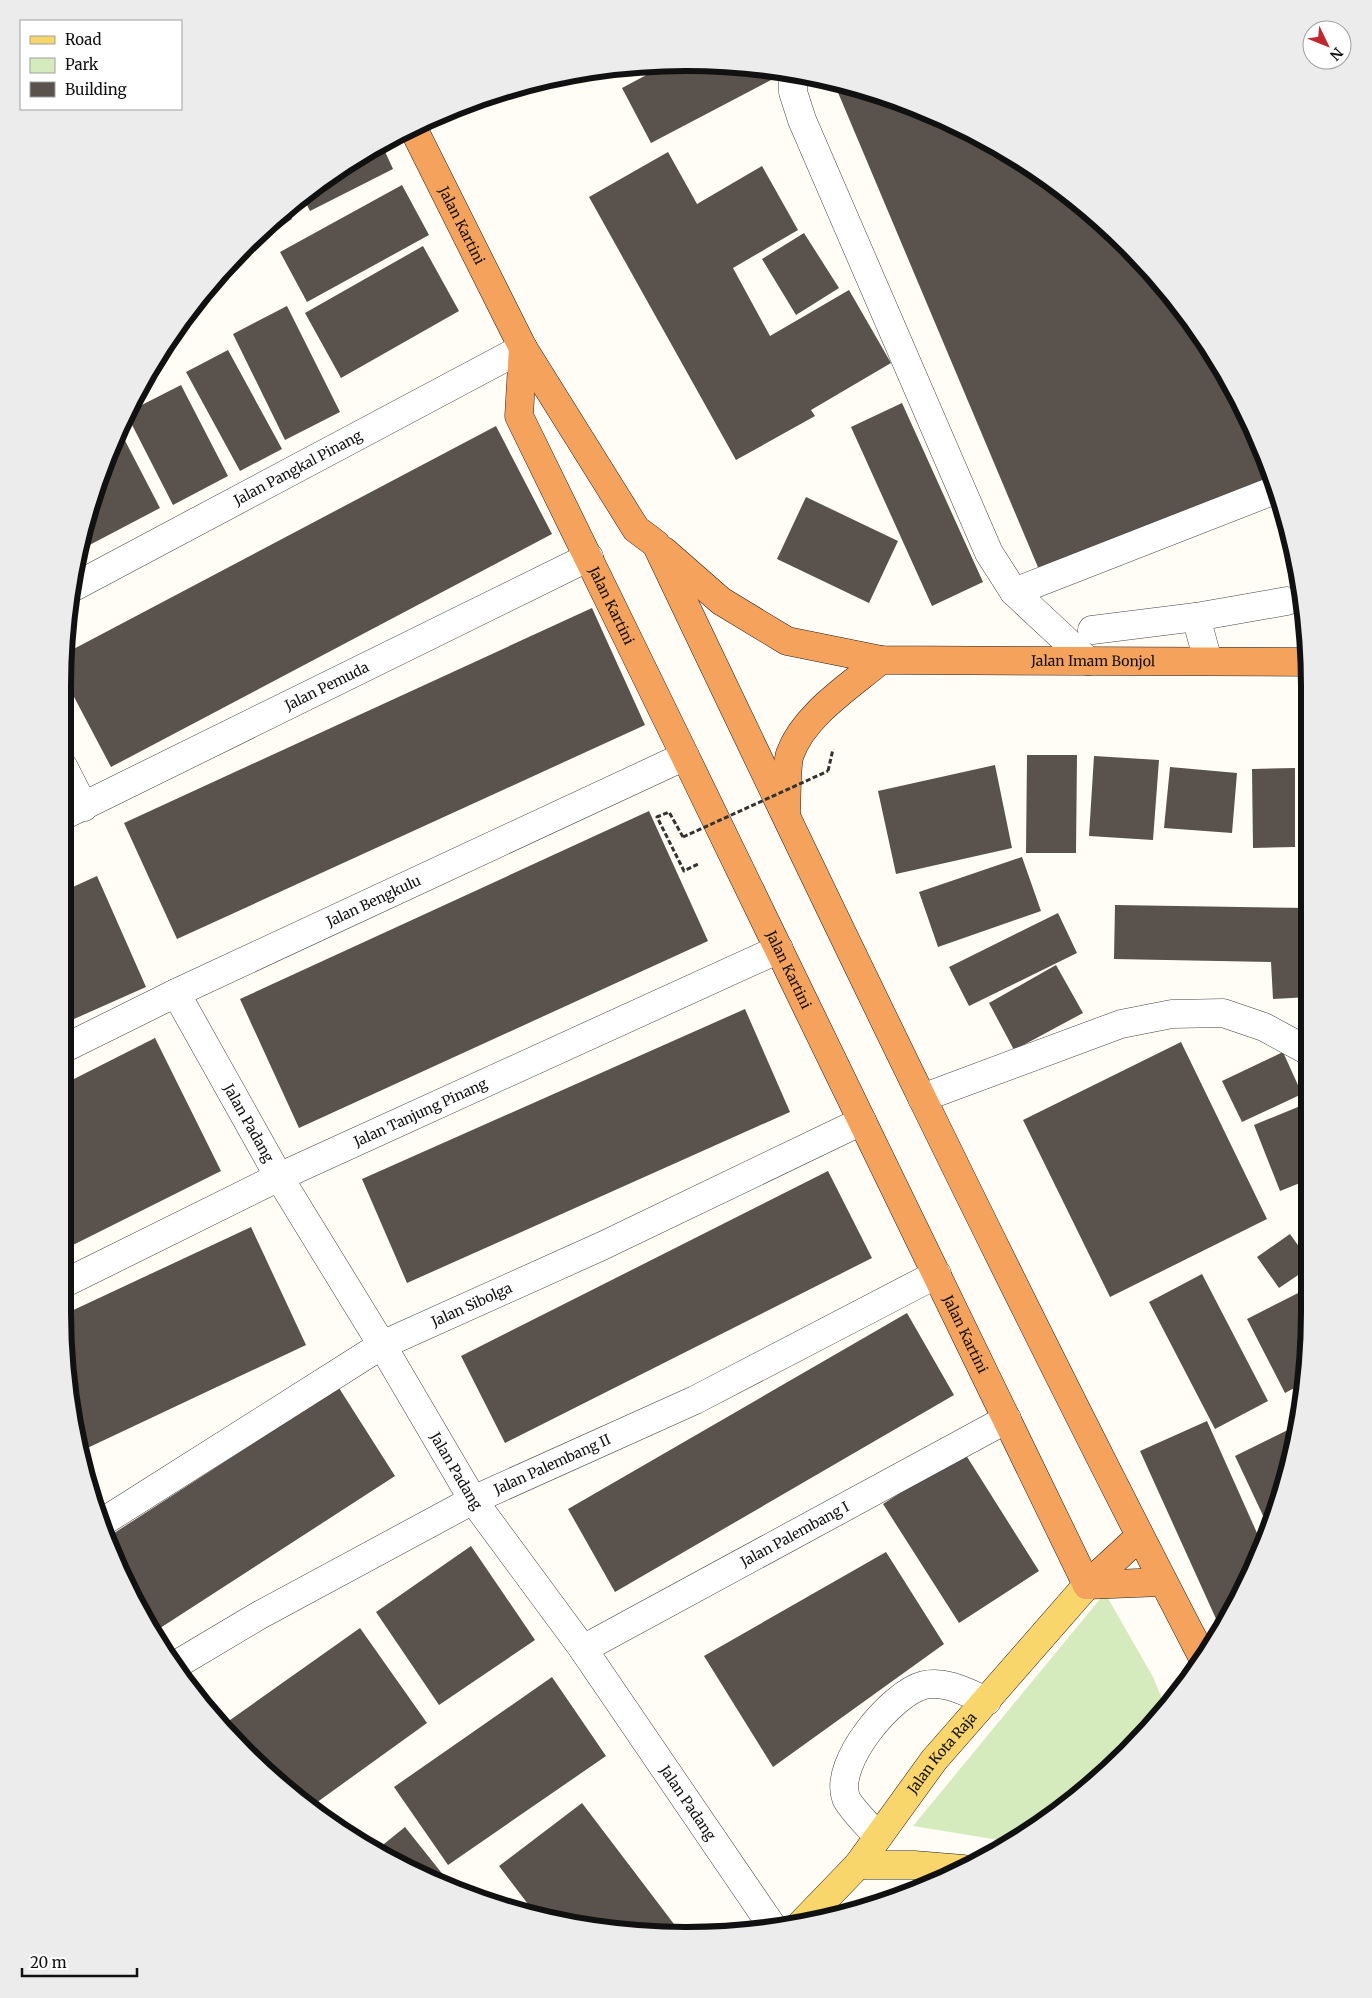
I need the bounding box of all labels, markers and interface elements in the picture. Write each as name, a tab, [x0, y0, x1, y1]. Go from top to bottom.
legend	[20, 20, 182, 110]
north arrow	[1302, 20, 1352, 70]
text: Road	[65, 30, 101, 49]
text: N	[1326, 44, 1347, 64]
text: Park	[65, 55, 99, 74]
text: Building	[65, 80, 127, 99]
street label: Jalan Kartini	[434, 183, 489, 268]
street label: Jalan Pangkal Pinang	[230, 426, 366, 510]
street label: Jalan Kartini	[584, 563, 638, 648]
street label: Jalan Imam Bonjol	[1030, 652, 1156, 670]
street label: Jalan Pemuda	[281, 658, 372, 715]
street label: Jalan Bengkulu	[323, 871, 424, 931]
street label: Jalan Kartini	[762, 927, 815, 1012]
street label: Jalan Tanjung Pinang	[350, 1074, 490, 1151]
street label: Jalan Padang	[219, 1080, 278, 1166]
street label: Jalan Sibolga	[428, 1279, 515, 1331]
street label: Jalan Kartini	[938, 1291, 992, 1377]
street label: Jalan Padang	[426, 1428, 486, 1514]
street label: Jalan Palembang II	[490, 1430, 613, 1499]
street label: Jalan Palembang I	[737, 1497, 852, 1571]
street label: Jalan Kota Raja	[903, 1708, 981, 1798]
street label: Jalan Padang	[655, 1761, 720, 1844]
scale bar	[22, 1946, 138, 1978]
text: 20 m	[30, 1953, 67, 1972]

